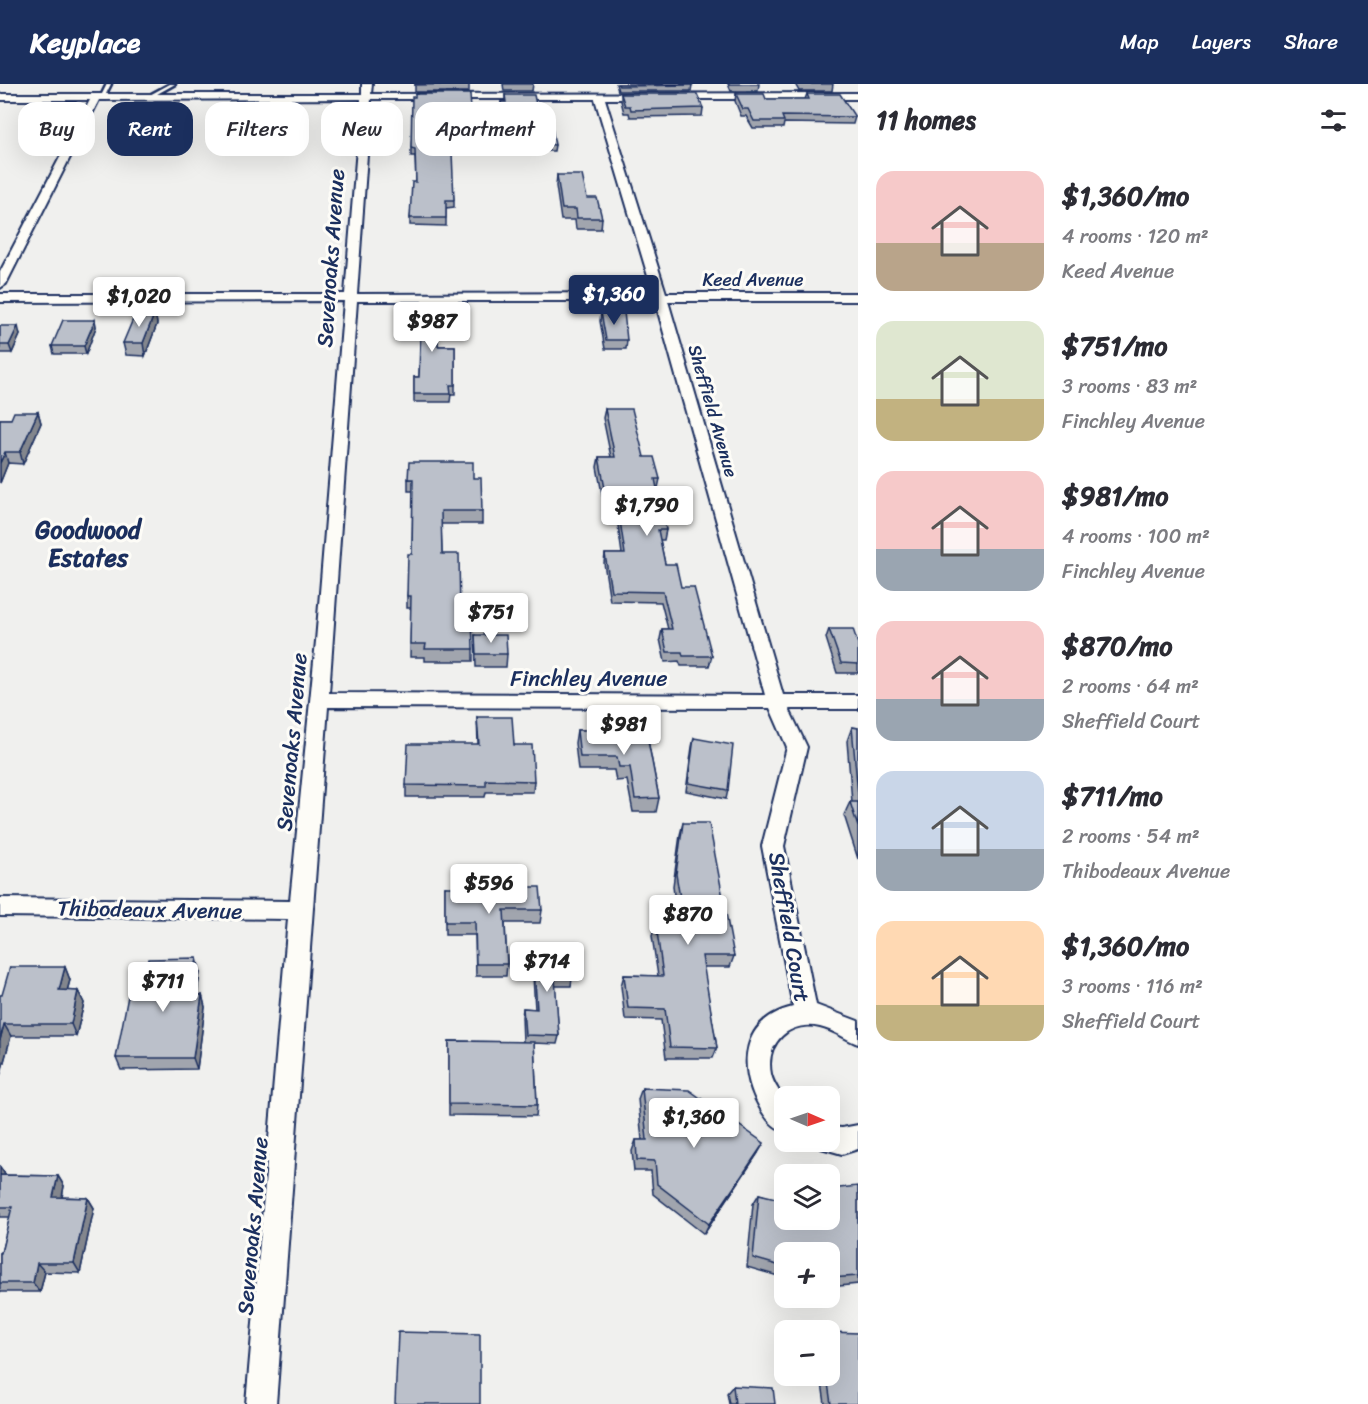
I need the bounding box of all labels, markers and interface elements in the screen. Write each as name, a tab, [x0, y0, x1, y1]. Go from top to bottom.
text: Keyplace	[30, 18, 140, 67]
text: Map	[1120, 23, 1159, 61]
text: Layers	[1192, 23, 1251, 61]
text: Share	[1284, 23, 1338, 61]
text: 11 homes	[876, 97, 976, 143]
chip: Buy	[18, 102, 95, 156]
chip: Rent	[107, 102, 193, 156]
chip: Filters	[205, 102, 309, 156]
chip: New	[321, 102, 403, 156]
chip: Apartment	[415, 102, 556, 156]
icon: filters	[1317, 104, 1350, 137]
street label: Sevenoaks Avenue	[305, 167, 356, 349]
text: $1,360/mo	[1062, 173, 1189, 219]
icon: home	[924, 195, 996, 267]
text: 4 rooms · 120 m²	[1062, 219, 1209, 254]
text: Keed Avenue	[1062, 254, 1174, 289]
street label: Keed Avenue	[702, 264, 804, 296]
pin: $1,360	[565, 275, 663, 326]
pin: $1,020	[90, 277, 188, 328]
text: $1,360	[583, 277, 645, 312]
text: $1,020	[107, 279, 171, 314]
pin: $987	[396, 302, 468, 353]
text: $987	[407, 304, 457, 339]
text: $751/mo	[1062, 323, 1167, 369]
street label: Sheffield Avenue	[679, 341, 747, 481]
icon: home	[924, 345, 996, 417]
text: 3 rooms · 83 m²	[1062, 369, 1197, 404]
text: Finchley Avenue	[1062, 404, 1205, 439]
text: $981/mo	[1062, 473, 1168, 519]
pin: $1,790	[598, 486, 696, 537]
text: $1,790	[615, 488, 679, 523]
icon: home	[924, 495, 996, 567]
district label: Goodwood Estates	[35, 509, 143, 579]
text: 4 rooms · 100 m²	[1062, 519, 1210, 554]
text: Finchley Avenue	[1062, 554, 1205, 589]
pin: $751	[455, 593, 527, 644]
text: $751	[468, 595, 514, 630]
text: $870/mo	[1062, 623, 1173, 669]
icon: home	[924, 645, 996, 717]
street label: Sevenoaks Avenue	[264, 651, 319, 833]
street label: Finchley Avenue	[510, 659, 668, 698]
text: 2 rooms · 64 m²	[1062, 669, 1199, 704]
text: Sheffield Court	[1062, 704, 1200, 739]
pin: $981	[588, 705, 660, 756]
text: $981	[601, 707, 647, 742]
text: $711/mo	[1062, 773, 1163, 819]
icon: home	[924, 795, 996, 867]
text: 2 rooms · 54 m²	[1062, 819, 1200, 854]
street label: Sheffield Court	[757, 849, 822, 1006]
text: Thibodeaux Avenue	[1062, 854, 1230, 889]
pin: $596	[453, 864, 525, 915]
text: $596	[464, 866, 514, 901]
street label: Thibodeaux Avenue	[57, 888, 243, 931]
pin: $870	[652, 895, 724, 946]
text: $870	[663, 897, 713, 932]
text: $1,360/mo	[1062, 923, 1189, 969]
pin: $714	[511, 942, 583, 993]
text: $714	[524, 944, 570, 979]
icon: home	[924, 945, 996, 1017]
pin: $711	[127, 962, 199, 1013]
text: $711	[142, 964, 184, 999]
text: 3 rooms · 116 m²	[1062, 969, 1203, 1004]
text: Sheffield Court	[1062, 1004, 1200, 1039]
north arrow	[774, 1086, 840, 1152]
map controls	[774, 1086, 840, 1386]
pin: $1,360	[645, 1098, 743, 1149]
text: $1,360	[663, 1100, 725, 1135]
street label: Sevenoaks Avenue	[225, 1135, 280, 1317]
button: layers	[774, 1164, 840, 1230]
button: +	[774, 1242, 840, 1308]
button: −	[774, 1320, 840, 1386]

